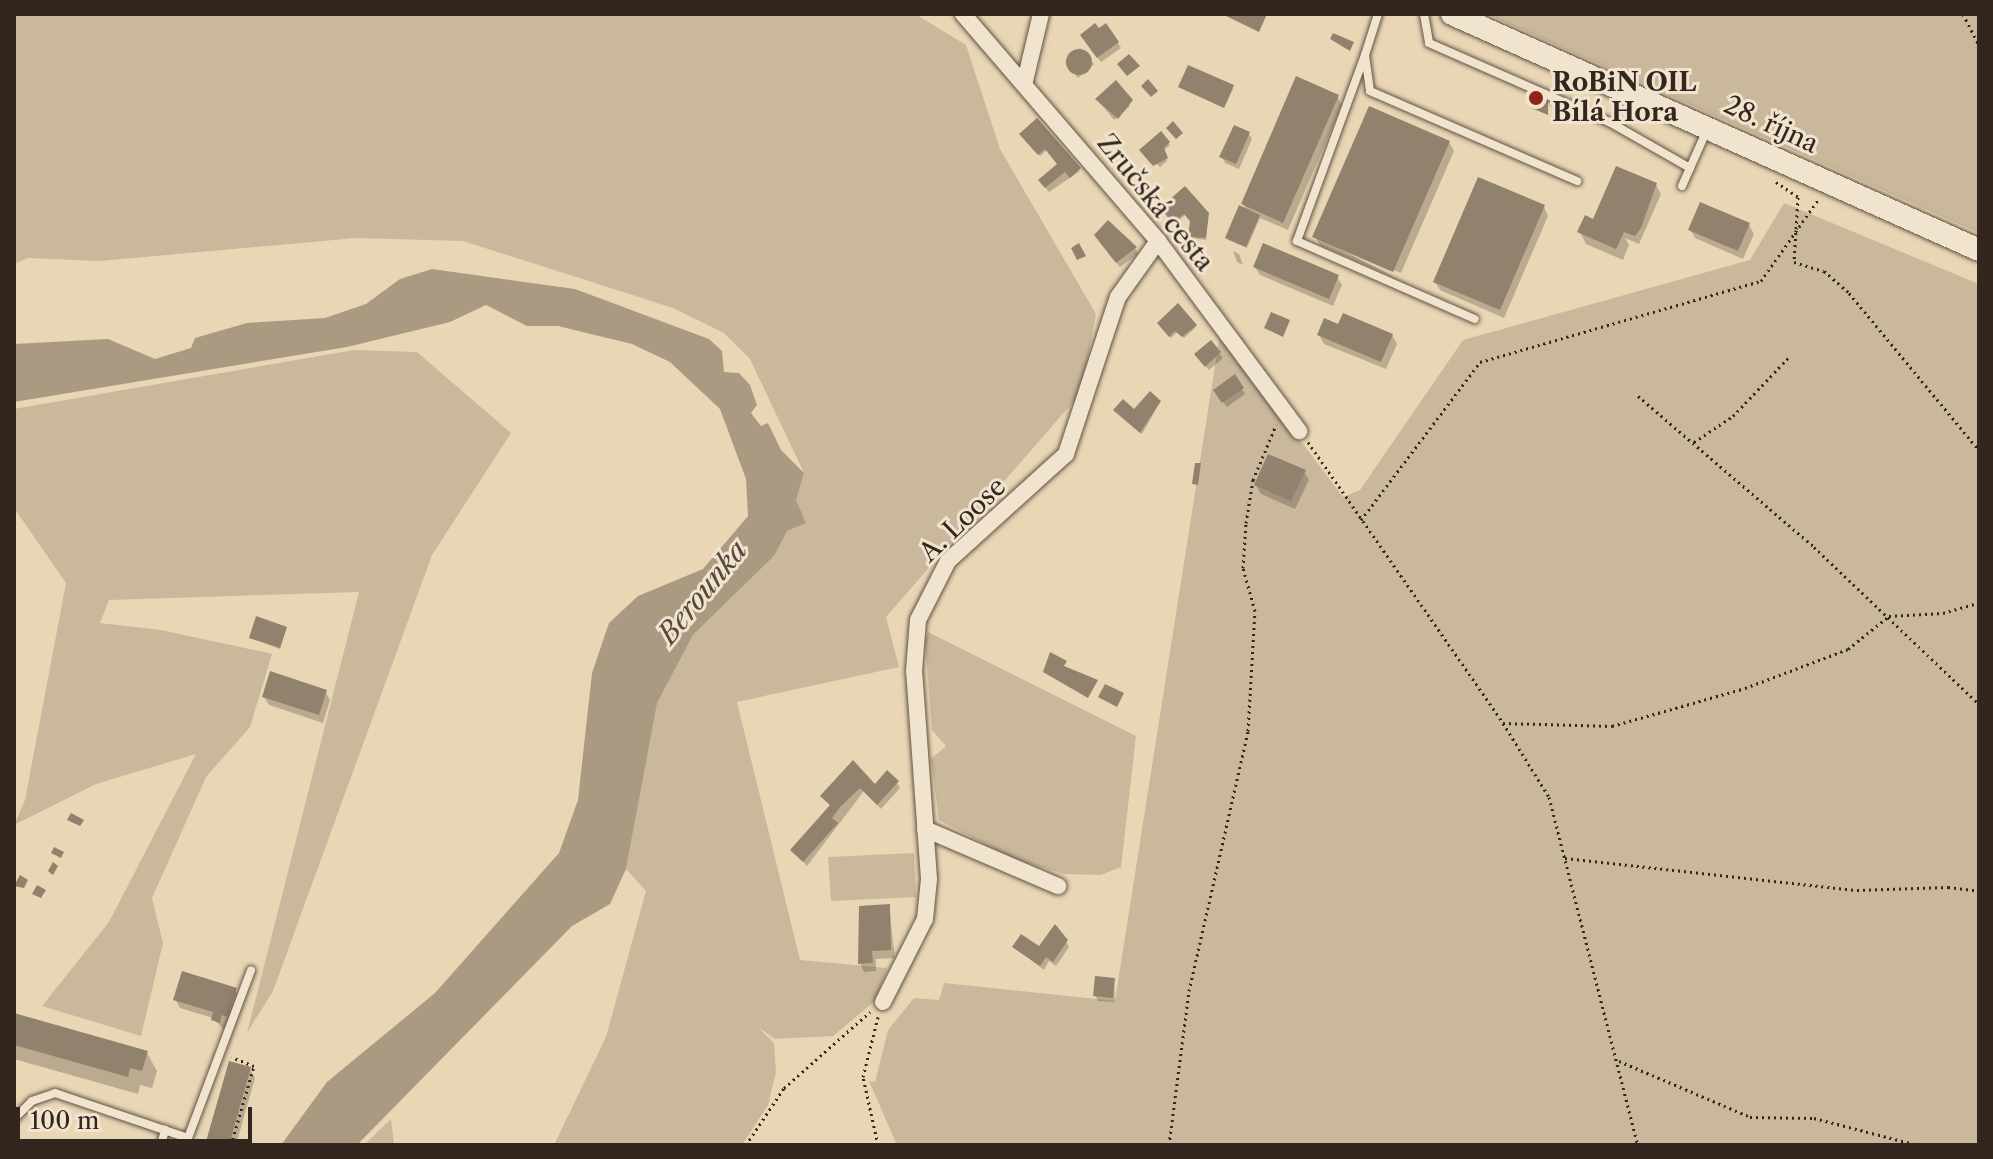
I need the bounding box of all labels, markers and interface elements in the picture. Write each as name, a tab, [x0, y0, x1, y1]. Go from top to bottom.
place label: RoBiN OIL Bílá Hora	[1552, 67, 1696, 128]
marker: RoBiN OIL Bílá Hora	[1527, 89, 1545, 107]
street label: 28. října	[1719, 90, 1823, 160]
street label: Zručská cesta	[1090, 128, 1220, 278]
street label: A. Loose	[913, 471, 1013, 569]
water label: Berounka	[650, 534, 754, 650]
scale bar	[20, 1091, 256, 1141]
text: 100 m	[30, 1106, 99, 1135]

